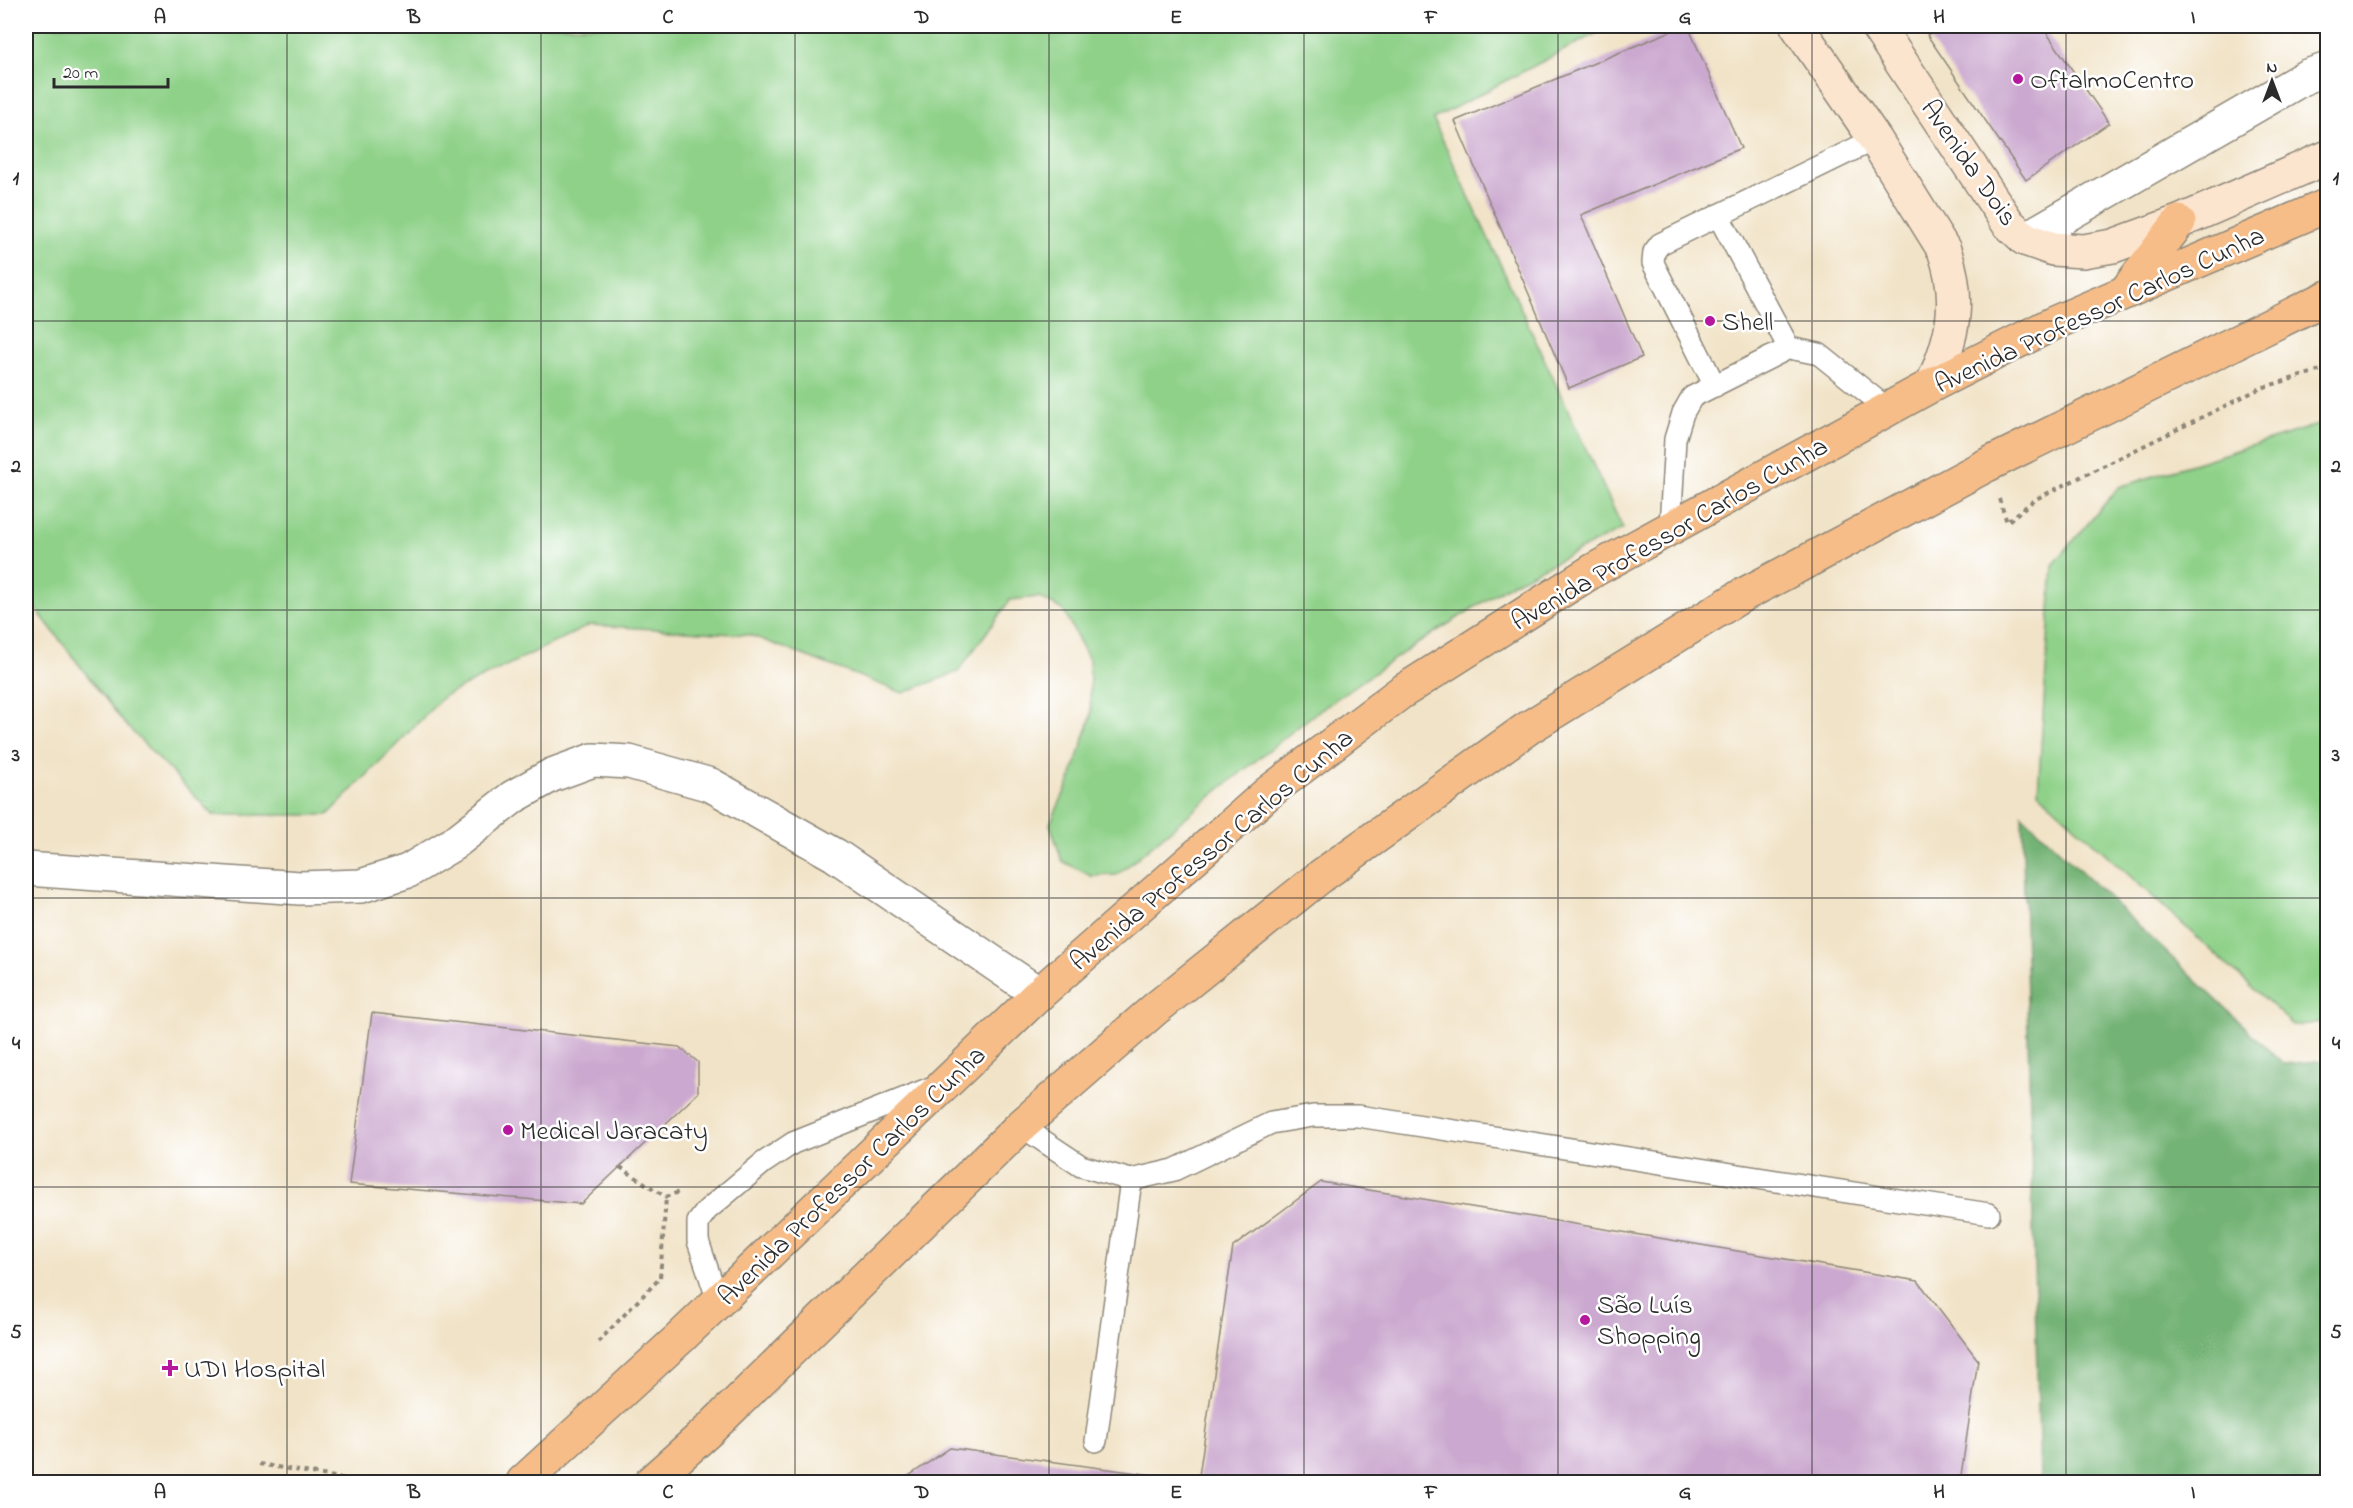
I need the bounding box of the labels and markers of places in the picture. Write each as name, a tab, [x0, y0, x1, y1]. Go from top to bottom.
place label: OftalmoCentro	[2030, 62, 2194, 101]
marker: OftalmoCentro	[2011, 72, 2025, 86]
place label: Shell	[1722, 304, 1773, 343]
marker: Shell	[1703, 314, 1717, 328]
place label: Medical Jaracaty	[520, 1113, 708, 1152]
marker: Medical Jaracaty	[501, 1123, 515, 1137]
place label: São Luís Shopping	[1597, 1287, 1701, 1357]
marker: São Luís Shopping	[1578, 1313, 1592, 1327]
place label: UDI Hospital	[184, 1351, 325, 1390]
marker: UDI Hospital	[161, 1359, 179, 1377]

